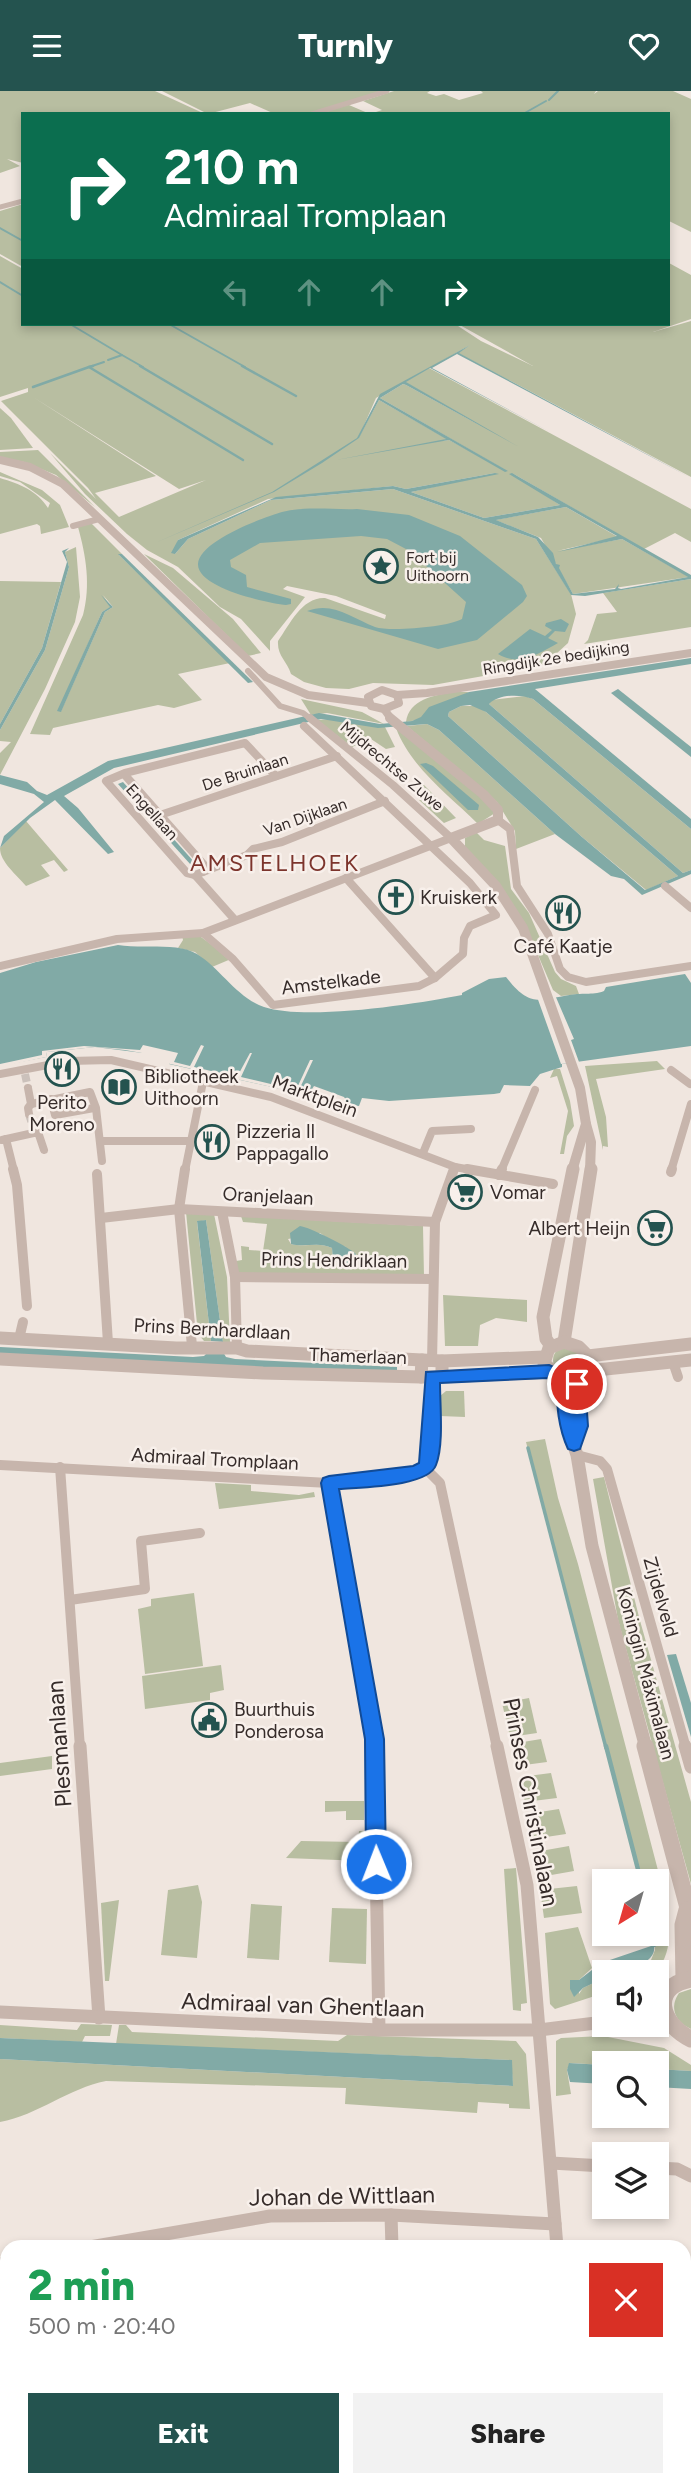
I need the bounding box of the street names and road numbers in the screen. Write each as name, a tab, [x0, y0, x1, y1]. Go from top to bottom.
street label: Ringdijk 2e bedijking	[481, 637, 631, 679]
street label: Mijdrechtse Zuwe	[336, 717, 448, 815]
street label: De Bruinlaan	[200, 749, 290, 795]
street label: Engellaan	[122, 780, 182, 844]
street label: Van Dijklaan	[261, 794, 349, 840]
street label: Amstelkade	[280, 965, 382, 999]
street label: Marktplein	[269, 1070, 361, 1122]
street label: Oranjelaan	[222, 1182, 314, 1210]
street label: Prins Hendriklaan	[261, 1247, 407, 1273]
street label: Prins Bernhardlaan	[133, 1313, 291, 1345]
street label: Thamerlaan	[309, 1343, 407, 1369]
street label: Admiraal Tromplaan	[131, 1443, 299, 1475]
street label: Zijdelveld	[639, 1554, 683, 1640]
street label: Koningin Máximalaan	[612, 1584, 680, 1762]
street label: Plesmanlaan	[41, 1680, 77, 1808]
street label: Prinses Christinalaan	[497, 1695, 565, 1909]
street label: Admiraal van Ghentlaan	[181, 1987, 425, 2023]
street label: Johan de Wittlaan	[249, 2180, 435, 2212]

